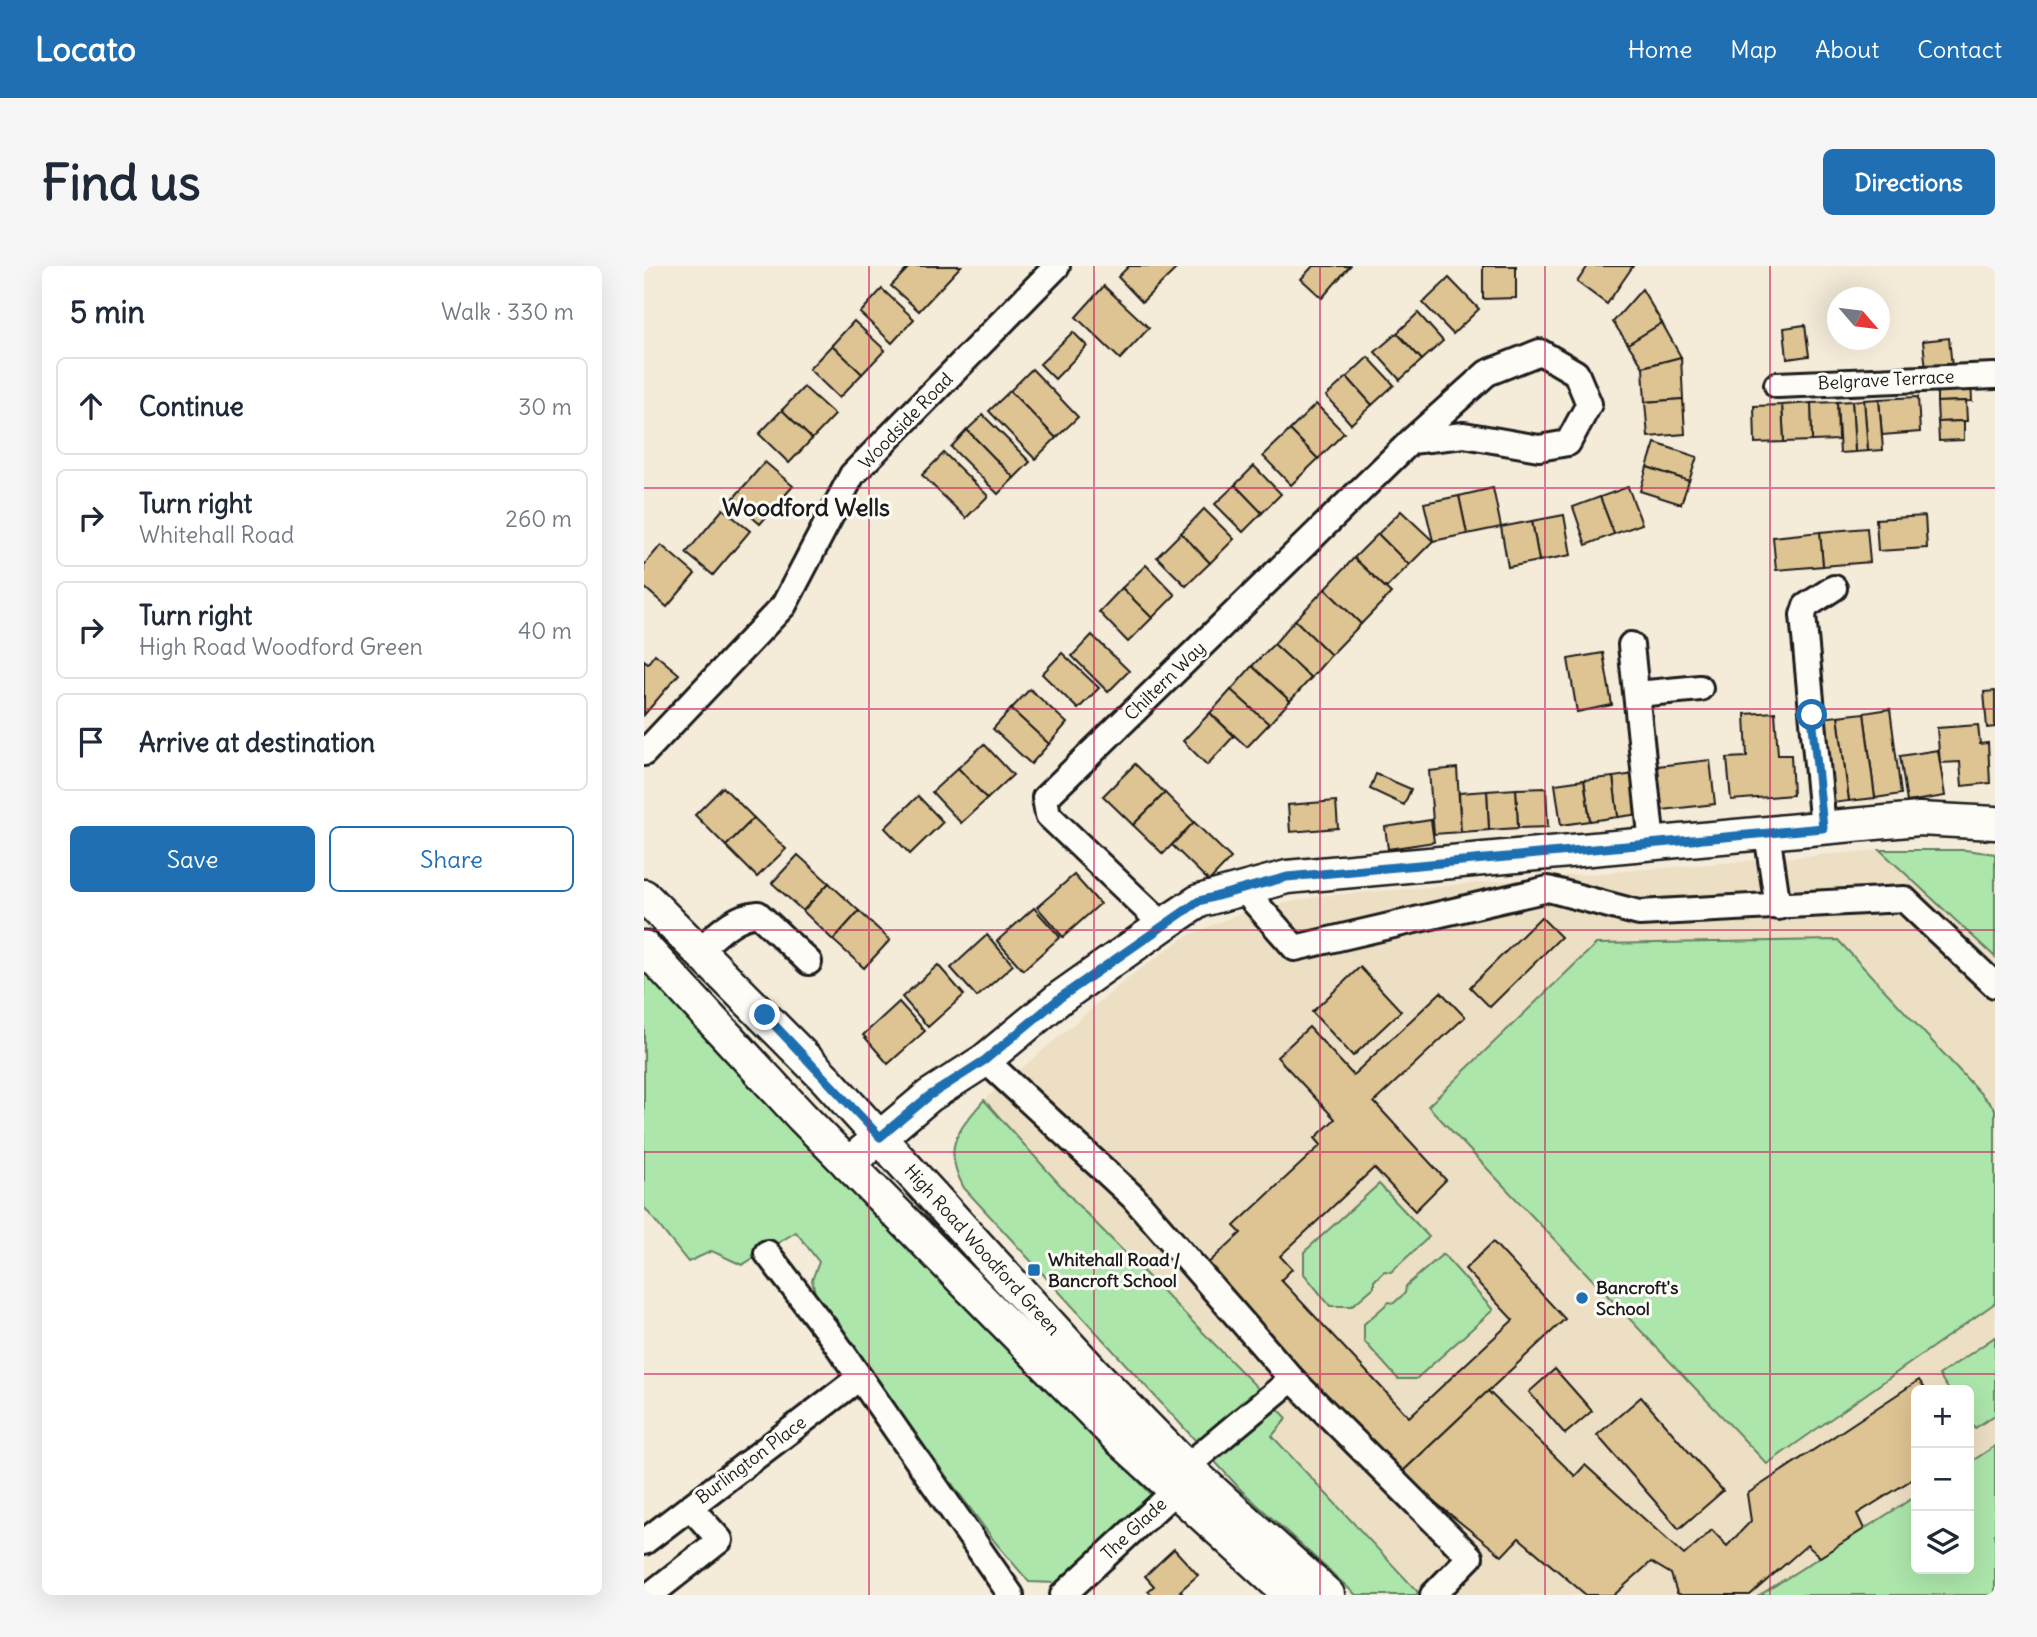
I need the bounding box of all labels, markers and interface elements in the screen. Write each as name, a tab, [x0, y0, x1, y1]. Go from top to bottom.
text: Locato	[35, 28, 136, 70]
text: Home	[1628, 34, 1692, 64]
text: Map	[1730, 34, 1777, 64]
text: About	[1815, 34, 1879, 64]
text: Contact	[1917, 34, 2002, 64]
button: Directions	[1823, 149, 1995, 215]
text: Find us	[42, 152, 200, 213]
north arrow	[1827, 287, 1890, 350]
text: 5 min	[70, 293, 145, 331]
text: Walk · 330 m	[441, 297, 574, 326]
street label: Belgrave Terrace	[1817, 364, 1955, 395]
street label: Woodside Road	[854, 367, 958, 474]
icon: ahead	[72, 387, 110, 425]
text: Continue	[139, 390, 244, 423]
text: 30 m	[518, 392, 572, 421]
text: Turn right	[139, 487, 252, 520]
district label: Woodford Wells	[722, 492, 890, 522]
icon: right	[72, 499, 110, 537]
text: 260 m	[505, 504, 572, 533]
text: Whitehall Road	[139, 520, 294, 549]
text: Turn right	[139, 599, 252, 632]
icon: right	[72, 611, 110, 649]
text: 40 m	[518, 616, 572, 645]
text: High Road Woodford Green	[139, 632, 423, 661]
street label: Chiltern Way	[1119, 636, 1210, 725]
route start	[1796, 699, 1827, 730]
icon: arrive	[72, 723, 110, 761]
text: Arrive at destination	[139, 726, 375, 759]
button: Save	[70, 826, 315, 892]
button: Share	[329, 826, 574, 892]
route end	[749, 999, 780, 1030]
street label: High Road Woodford Green	[900, 1159, 1065, 1340]
place label: Whitehall Road / Bancroft School	[1048, 1248, 1180, 1292]
marker: Whitehall Road / Bancroft School	[1026, 1262, 1042, 1278]
place label: Bancroft's School	[1596, 1276, 1678, 1320]
marker: Bancroft's School	[1574, 1290, 1590, 1306]
map controls	[1911, 1385, 1974, 1574]
button: +	[1911, 1385, 1974, 1448]
street label: Burlington Place	[691, 1410, 811, 1509]
button: −	[1911, 1448, 1974, 1511]
street label: The Glade	[1096, 1493, 1171, 1565]
button: layers	[1911, 1511, 1974, 1574]

